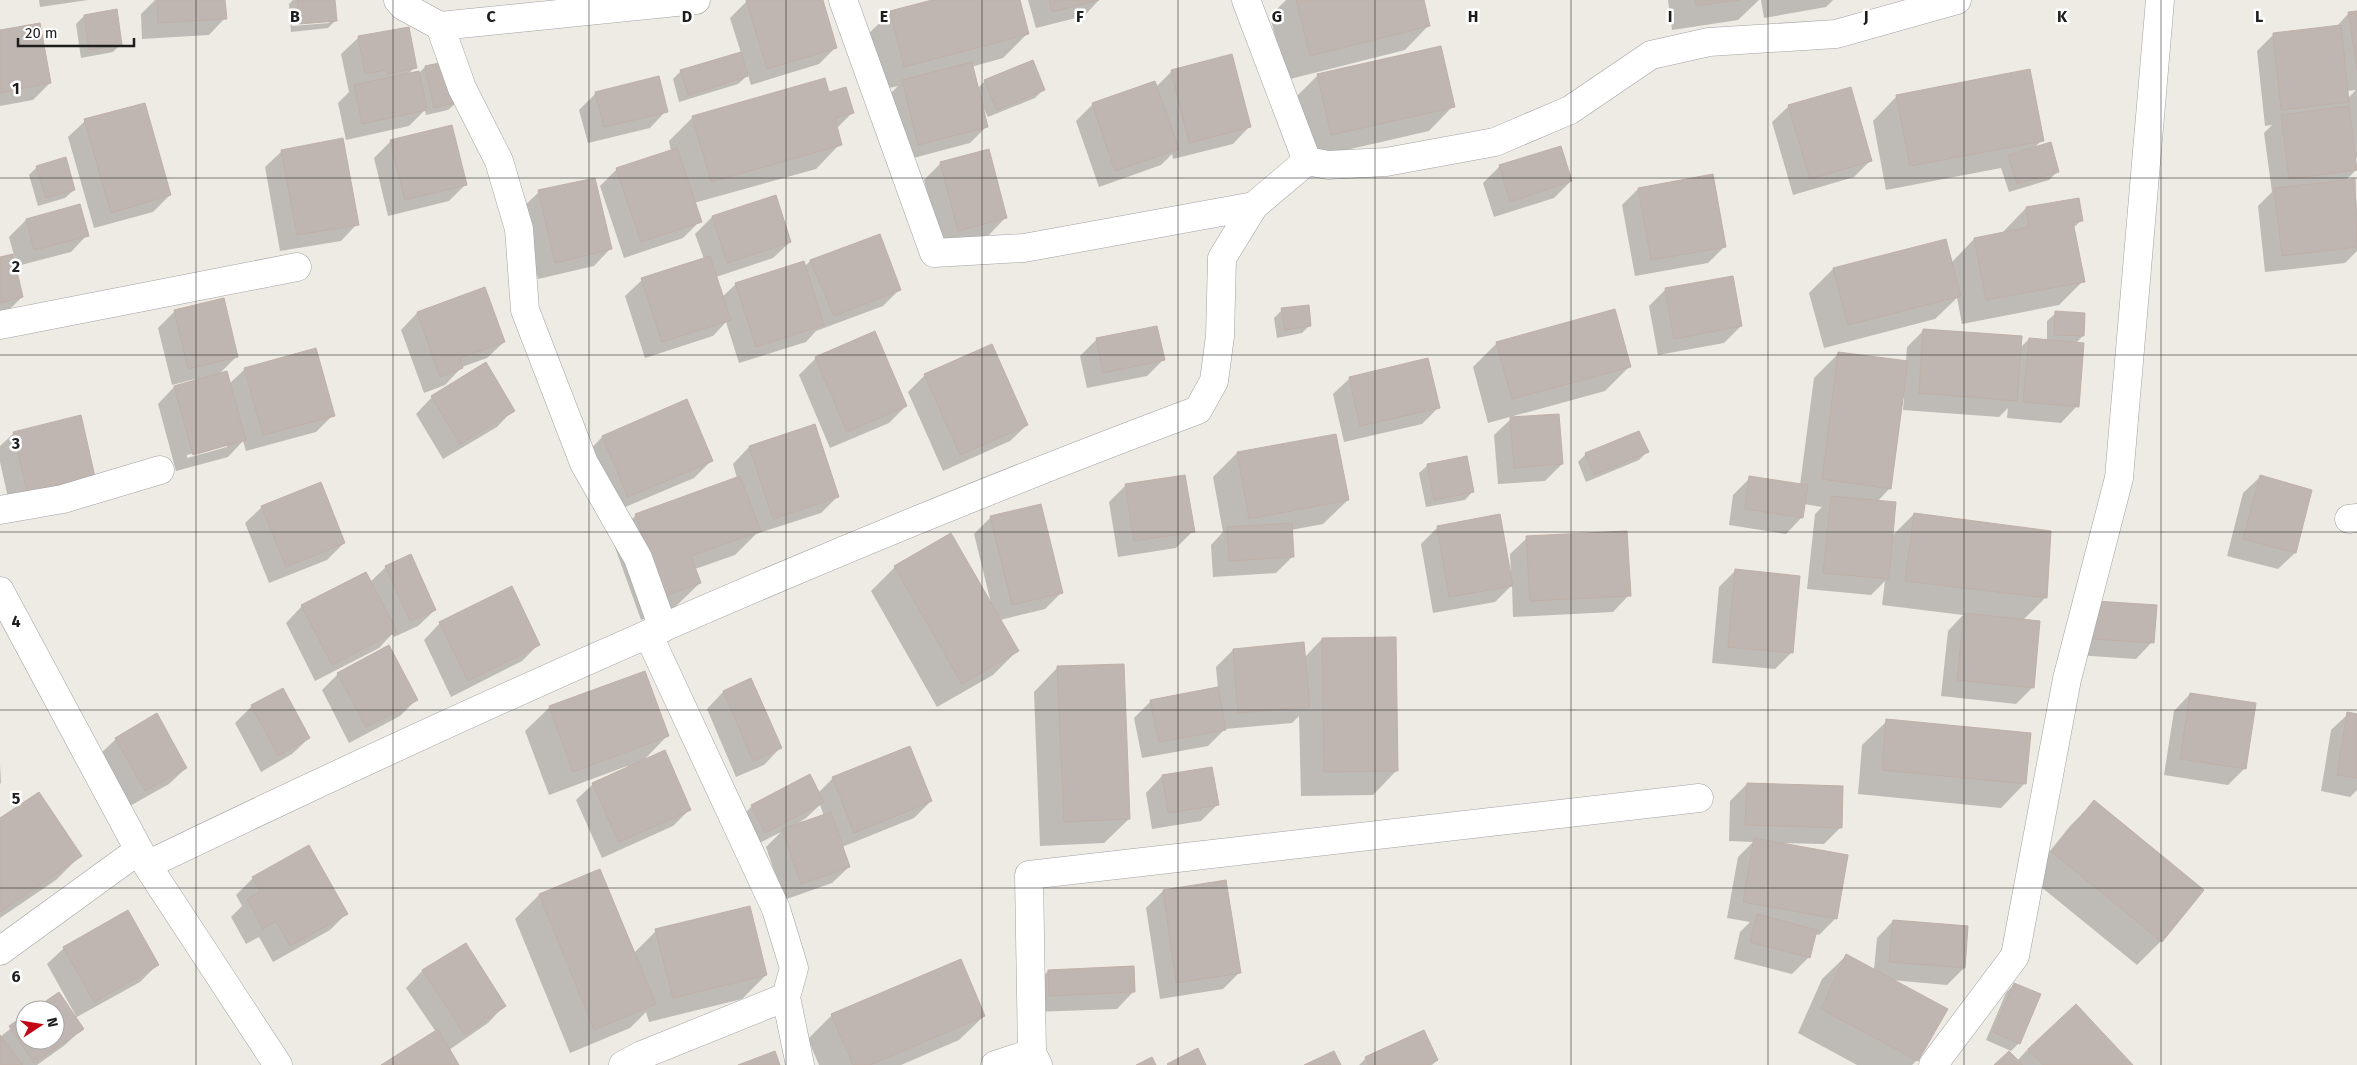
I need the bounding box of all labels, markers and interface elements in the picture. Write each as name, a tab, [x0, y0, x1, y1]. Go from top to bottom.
text: B	[290, 7, 300, 26]
text: C	[486, 7, 496, 26]
text: D	[682, 7, 692, 26]
text: E	[880, 7, 888, 26]
text: F	[1076, 7, 1084, 26]
text: G	[1272, 7, 1282, 26]
text: H	[1468, 7, 1478, 26]
text: I	[1668, 7, 1672, 26]
text: J	[1862, 7, 1869, 26]
text: K	[2057, 7, 2068, 26]
text: L	[2255, 7, 2263, 26]
scale bar	[18, 15, 134, 47]
text: 20 m	[25, 24, 58, 42]
text: 1	[12, 79, 20, 98]
text: 2	[12, 257, 20, 276]
text: 3	[11, 434, 20, 453]
text: 4	[11, 612, 21, 631]
text: 5	[12, 789, 21, 808]
text: 6	[11, 967, 21, 986]
north arrow	[15, 1000, 65, 1050]
text: N	[43, 1016, 62, 1029]

